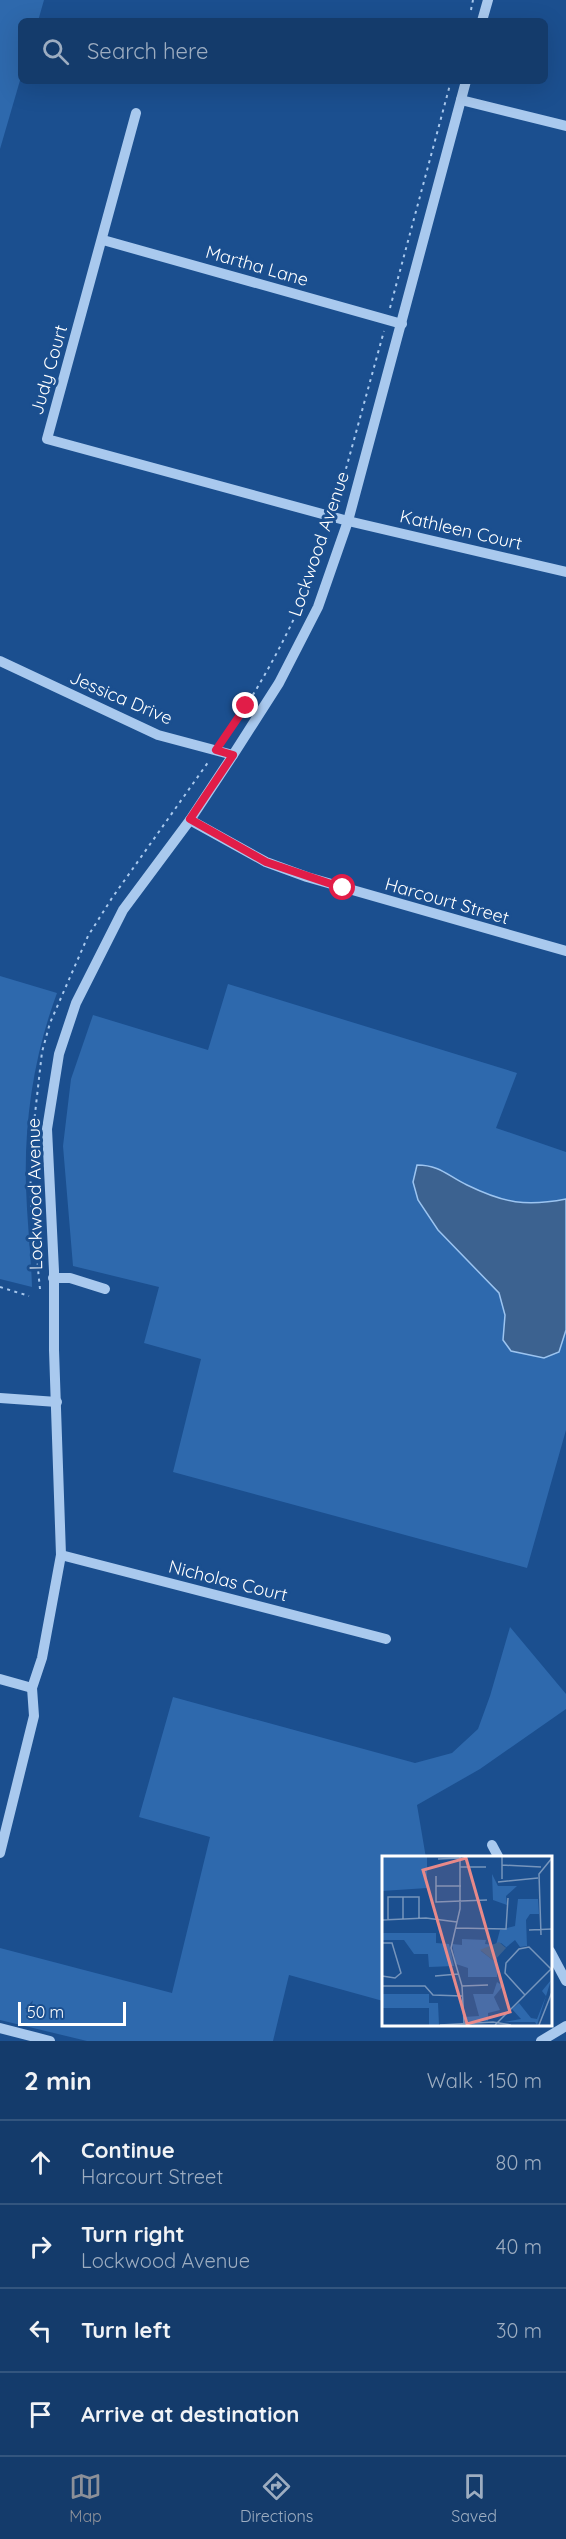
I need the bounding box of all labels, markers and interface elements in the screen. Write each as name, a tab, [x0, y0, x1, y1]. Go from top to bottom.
search box	[18, 18, 548, 84]
icon: search	[39, 35, 72, 68]
text: Search here	[87, 37, 208, 65]
street label: Martha Lane	[203, 240, 311, 291]
street label: Judy Court	[25, 322, 72, 417]
street label: Lockwood Avenue	[283, 468, 354, 619]
street label: Kathleen Court	[398, 504, 525, 555]
street label: Jessica Drive	[66, 666, 176, 730]
route end	[232, 692, 258, 718]
street label: Harcourt Street	[382, 872, 512, 929]
route start	[329, 874, 355, 900]
street label: Lockwood Avenue	[22, 1118, 47, 1270]
street label: Nicholas Court	[166, 1555, 290, 1606]
inset map	[382, 1856, 551, 2026]
scale bar	[18, 1999, 126, 2026]
text: 50 m	[27, 2002, 64, 2022]
text: 2 min	[24, 2064, 92, 2097]
text: Walk · 150 m	[427, 2068, 542, 2093]
text: Continue	[81, 2136, 175, 2164]
icon: ahead	[24, 2146, 57, 2179]
text: 80 m	[496, 2150, 542, 2175]
text: Harcourt Street	[81, 2164, 223, 2189]
text: Turn right	[81, 2220, 185, 2248]
icon: right	[24, 2230, 57, 2263]
text: 40 m	[496, 2234, 542, 2259]
text: Lockwood Avenue	[81, 2248, 250, 2273]
icon: left	[24, 2314, 57, 2347]
text: Turn left	[81, 2316, 171, 2344]
text: 30 m	[496, 2318, 542, 2343]
icon: arrive	[24, 2398, 57, 2431]
text: Arrive at destination	[81, 2400, 299, 2428]
tab: Map	[69, 2470, 102, 2526]
tab: Directions	[240, 2470, 313, 2526]
tab: Saved	[451, 2470, 497, 2526]

